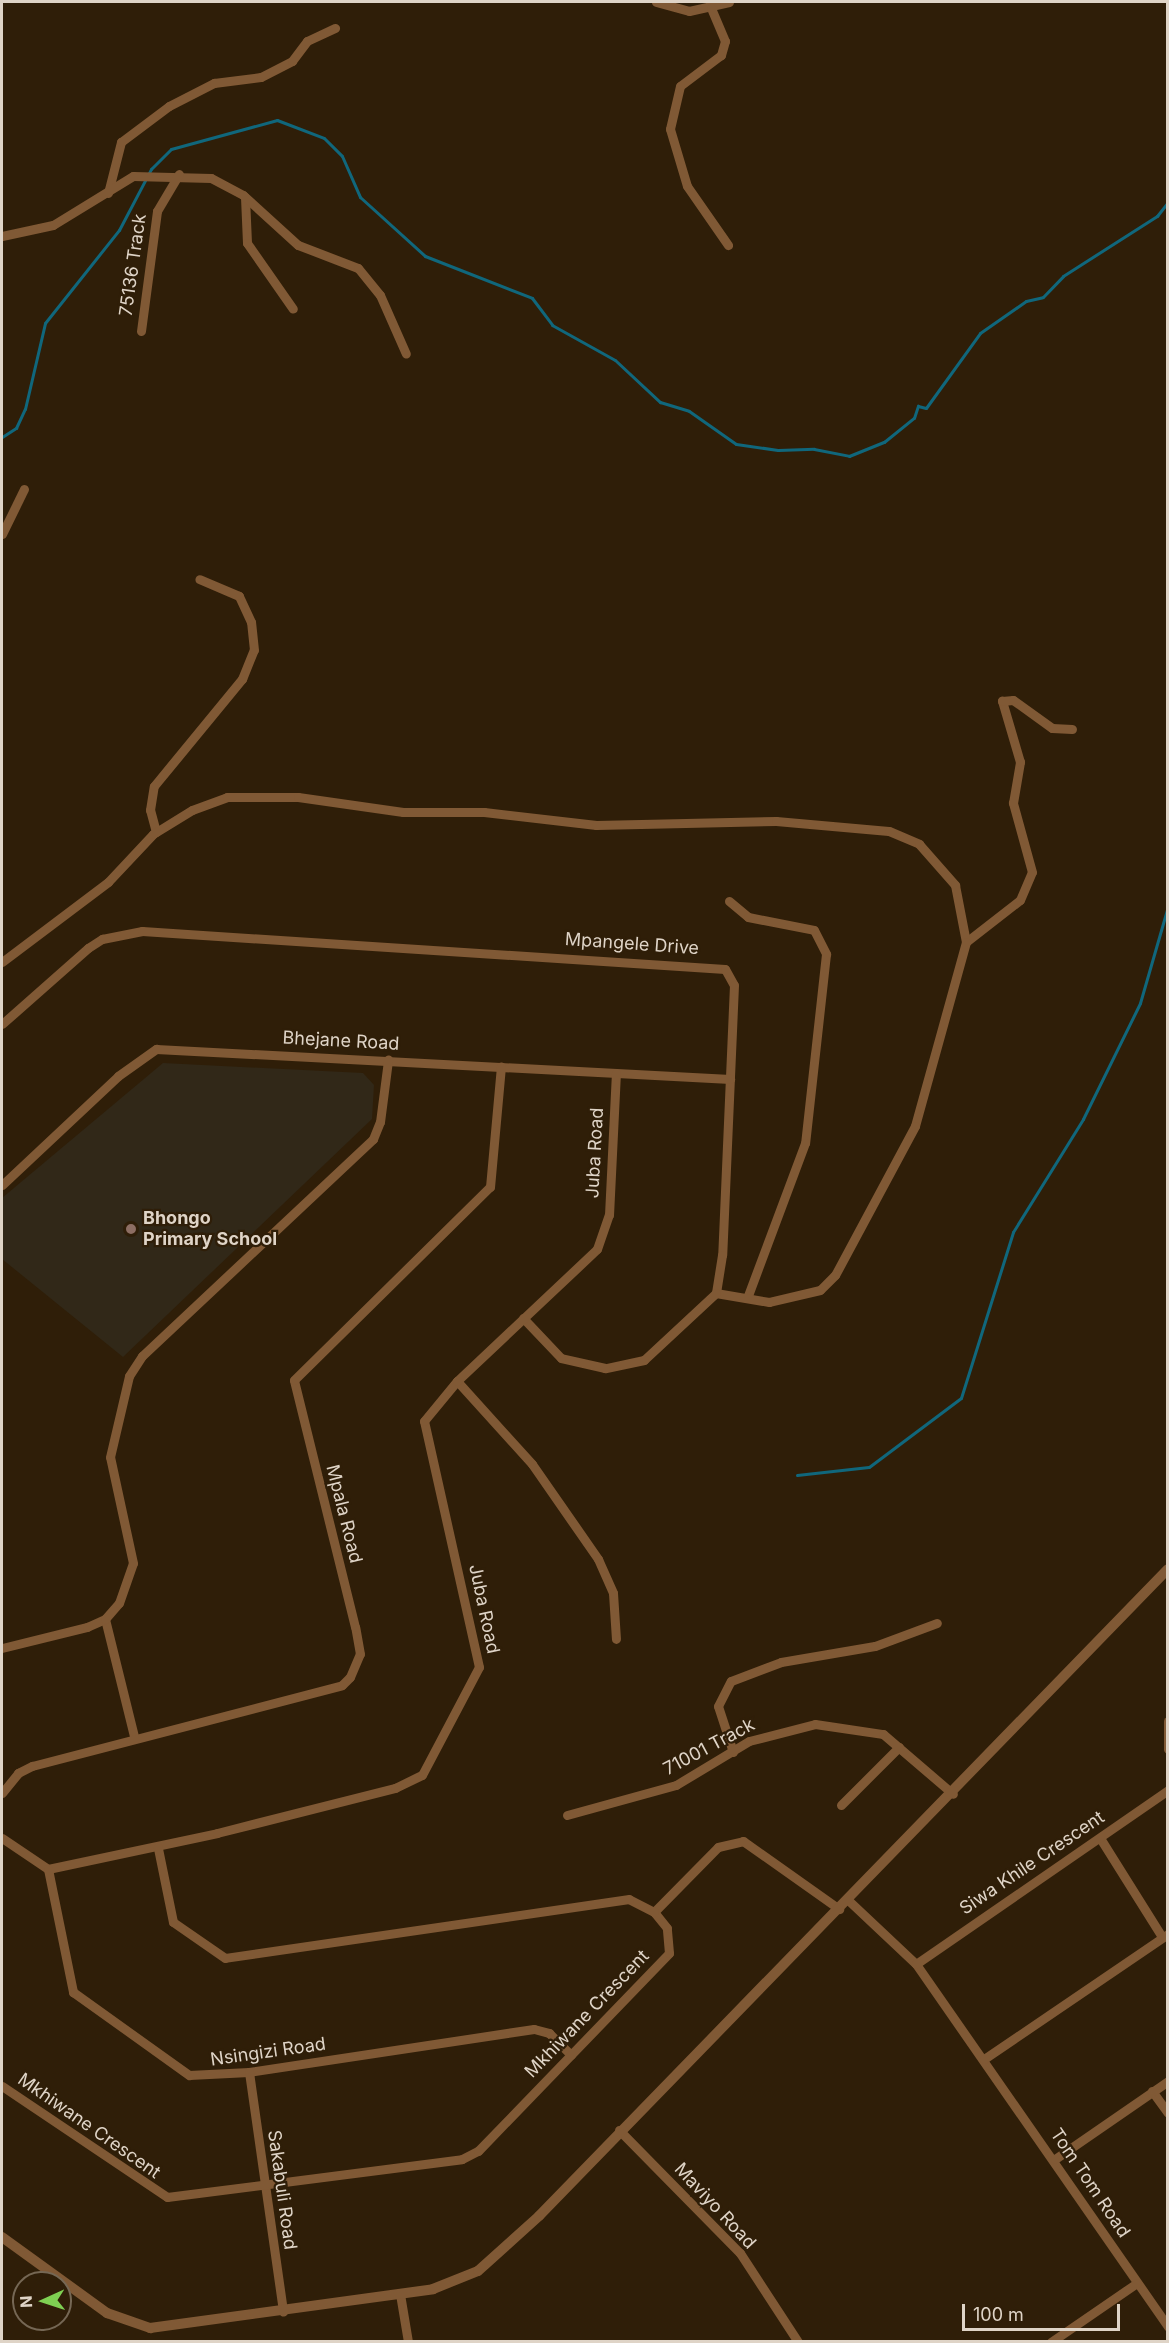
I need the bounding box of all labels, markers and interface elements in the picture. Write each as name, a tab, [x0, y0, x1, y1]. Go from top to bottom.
street label: 75136 Track	[115, 212, 151, 318]
street label: Mpangele Drive	[564, 929, 700, 959]
street label: Bhejane Road	[282, 1027, 400, 1055]
street label: Juba Road	[582, 1107, 608, 1199]
place label: Bhongo Primary School	[143, 1208, 277, 1250]
marker: Bhongo Primary School	[124, 1222, 138, 1236]
street label: Mpala Road	[321, 1463, 367, 1565]
street label: Juba Road	[464, 1562, 504, 1656]
street label: 71001 Track	[660, 1714, 758, 1780]
street label: Siwa Khile Crescent	[956, 1807, 1108, 1919]
street label: Mkhiwane Crescent	[521, 1946, 653, 2082]
street label: Nsingizi Road	[209, 2033, 327, 2071]
street label: Mkhiwane Crescent	[14, 2069, 164, 2183]
street label: Tom Tom Road	[1046, 2124, 1134, 2242]
street label: Sakabuli Road	[263, 2129, 301, 2251]
street label: Maviyo Road	[670, 2159, 760, 2253]
north arrow	[12, 2271, 72, 2331]
scale bar	[965, 2292, 1122, 2330]
text: N	[16, 2295, 36, 2308]
text: 100 m	[973, 2304, 1024, 2325]

